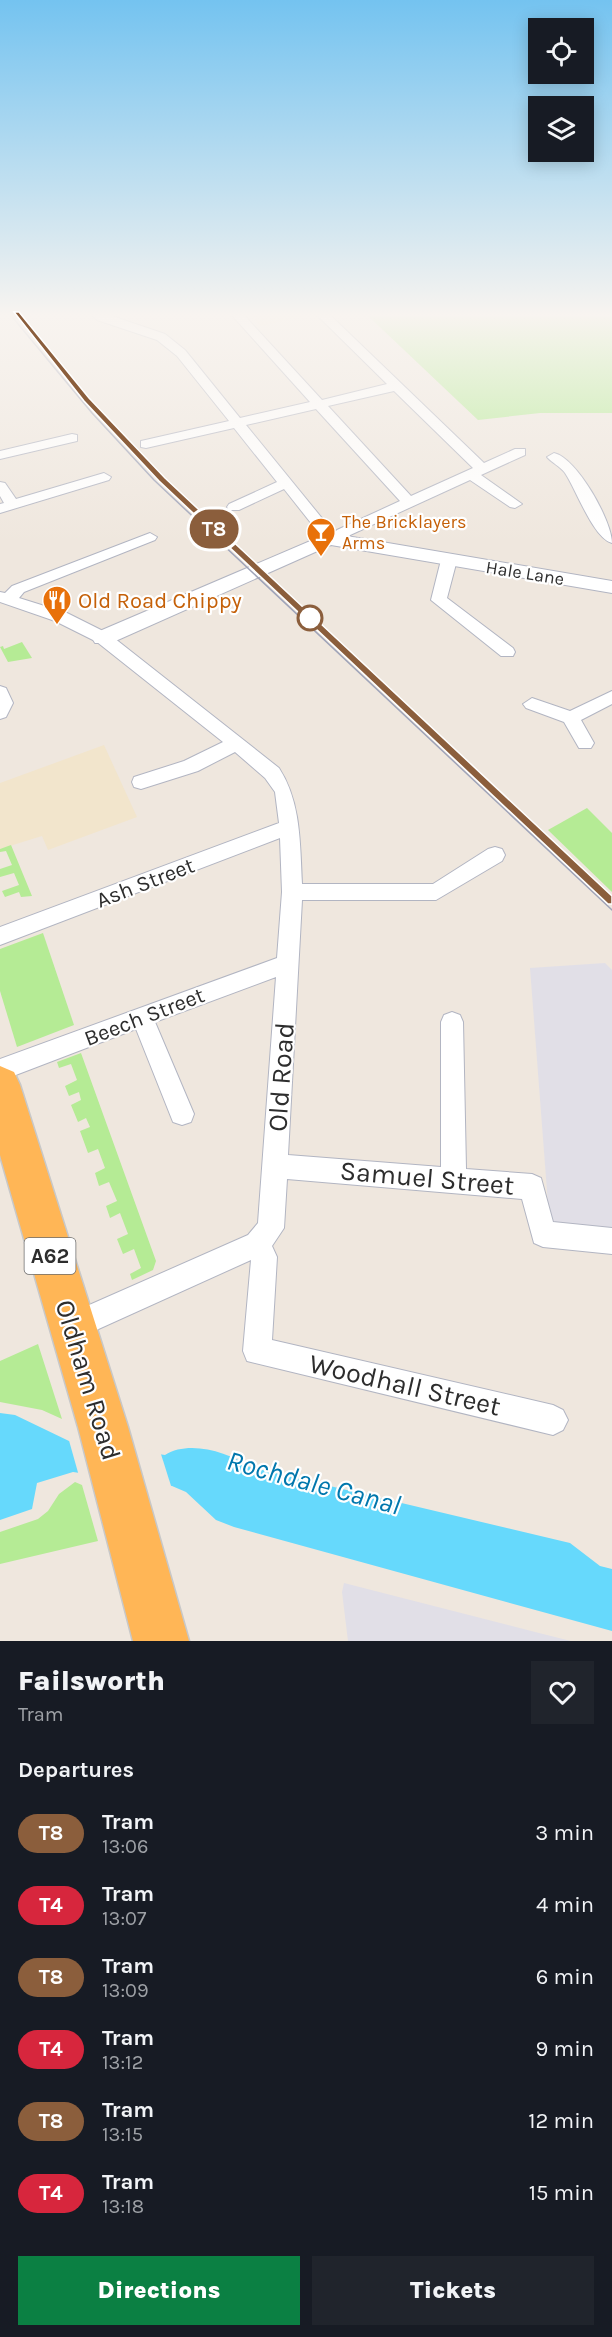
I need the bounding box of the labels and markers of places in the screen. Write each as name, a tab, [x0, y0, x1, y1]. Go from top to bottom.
place label: The Bricklayers Arms	[342, 511, 466, 554]
bar icon: The Bricklayers Arms	[305, 516, 337, 558]
restaurant icon: Old Road Chippy	[41, 584, 73, 626]
place label: Old Road Chippy	[78, 588, 242, 614]
unlabelled marker	[297, 605, 323, 631]

